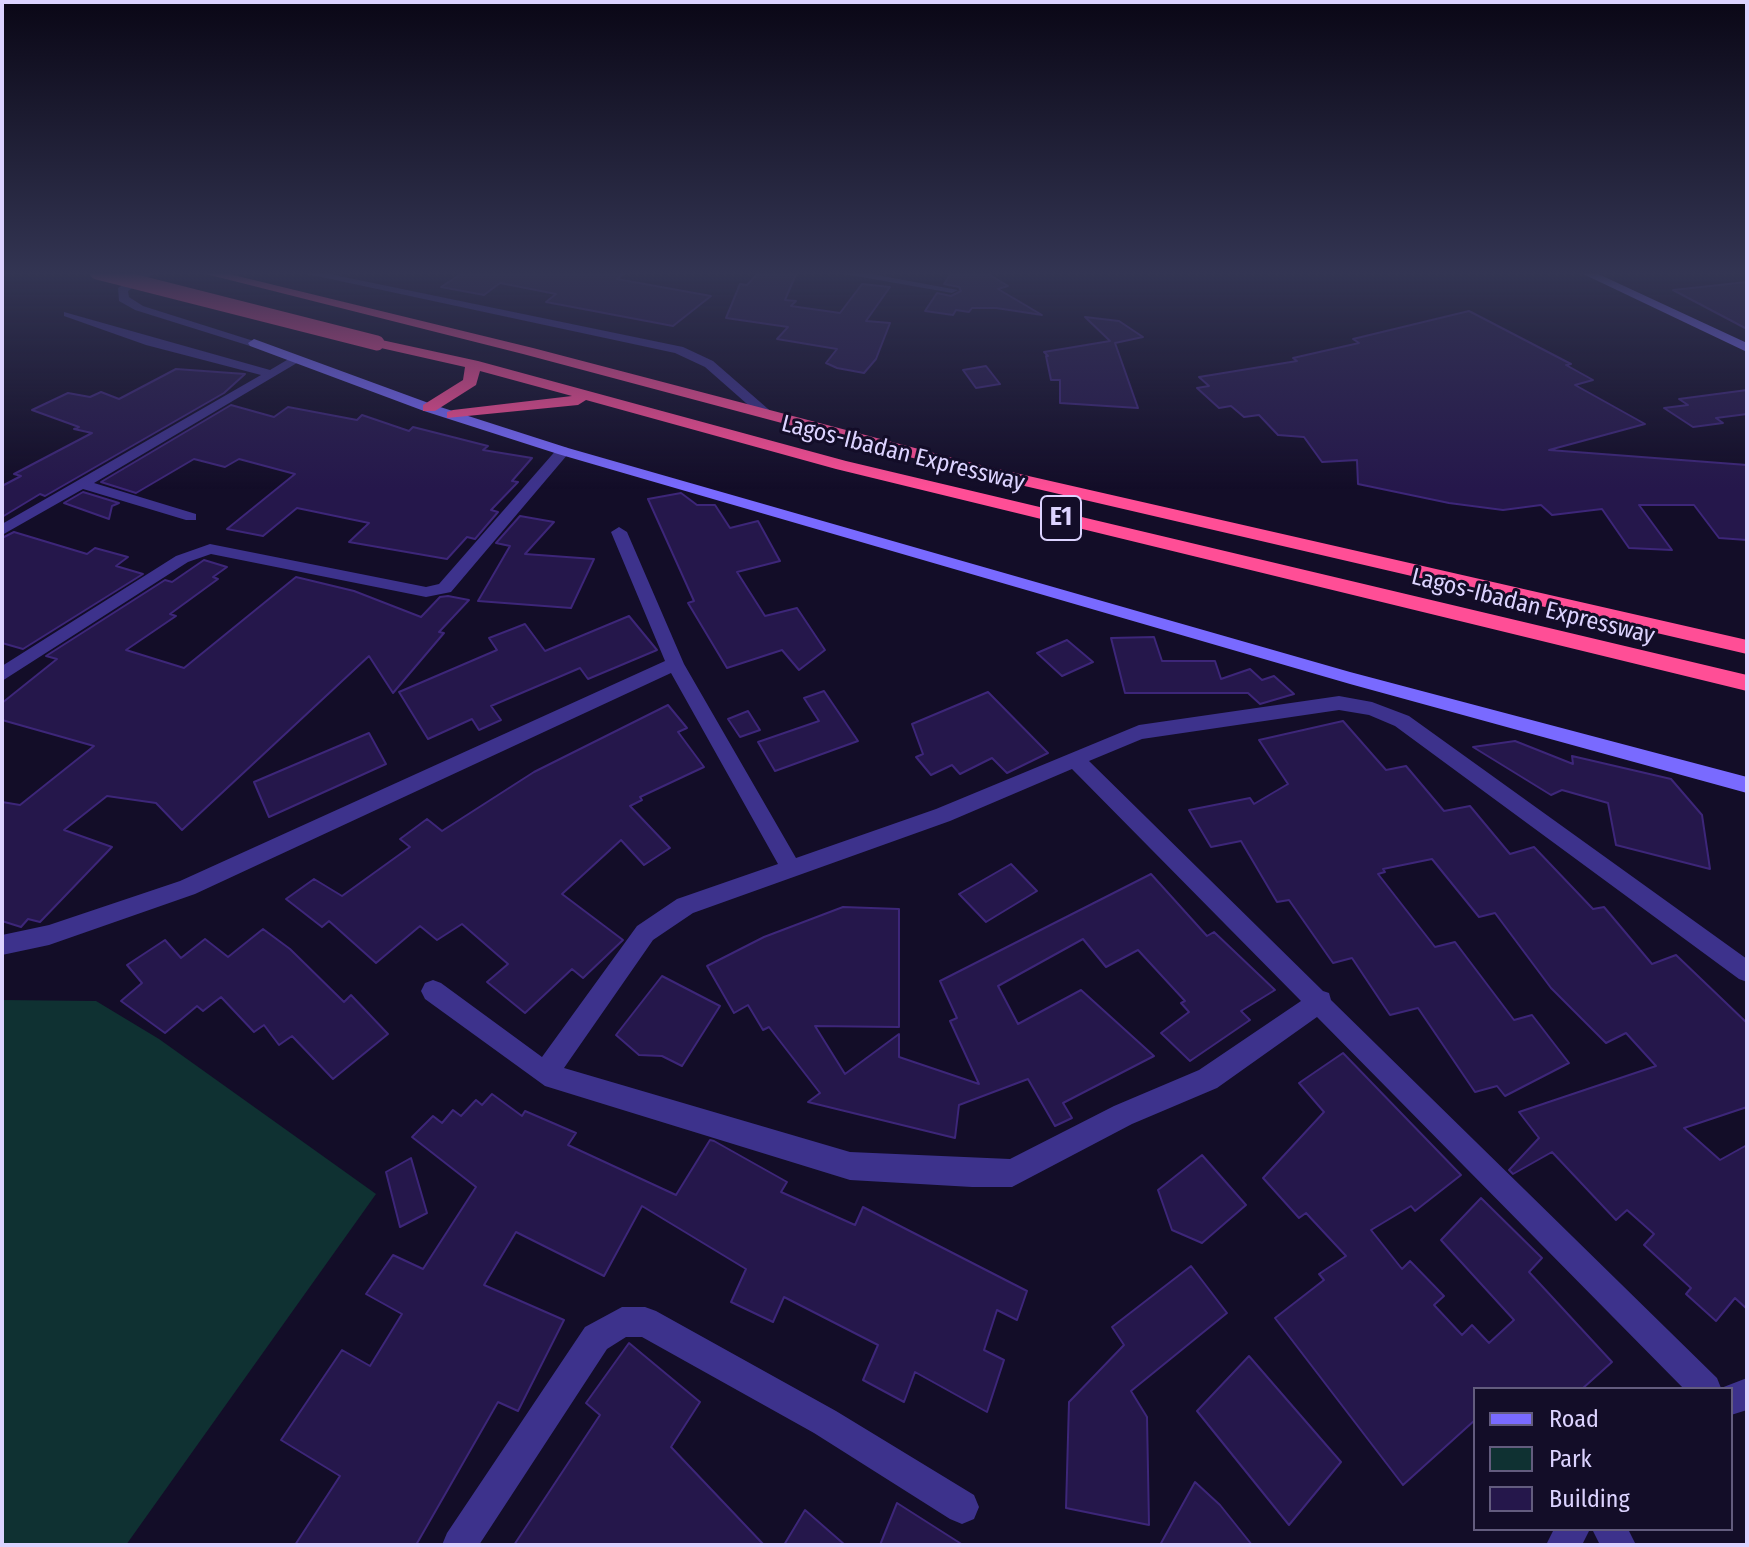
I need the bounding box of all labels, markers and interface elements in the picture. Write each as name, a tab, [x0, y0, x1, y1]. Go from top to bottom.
street label: Lagos-Ibadan Expressway	[778, 410, 1028, 498]
road number: E1	[1041, 496, 1081, 540]
street label: Lagos-Ibadan Expressway	[1408, 563, 1658, 651]
legend	[1473, 1387, 1733, 1531]
text: Road	[1549, 1405, 1599, 1433]
text: Park	[1549, 1445, 1592, 1473]
text: Building	[1549, 1485, 1630, 1513]

